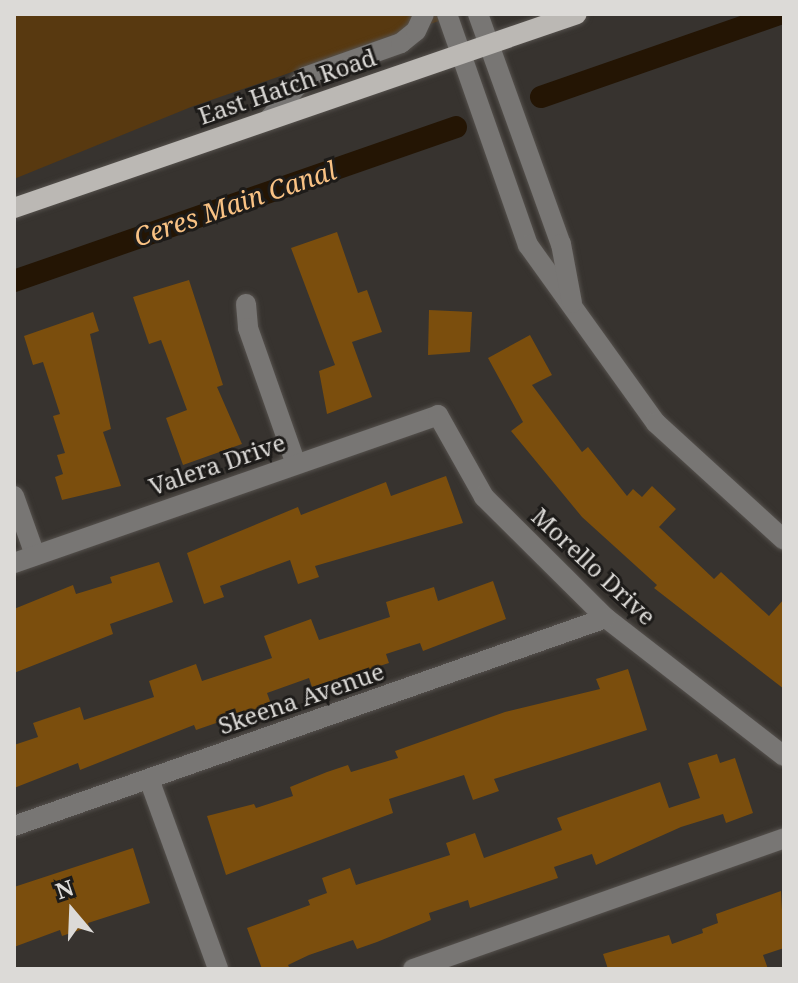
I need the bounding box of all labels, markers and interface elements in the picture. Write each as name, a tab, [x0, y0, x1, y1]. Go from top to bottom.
street label: East Hatch Road	[194, 42, 380, 130]
water label: Ceres Main Canal	[130, 155, 340, 253]
street label: Valera Drive	[145, 427, 289, 501]
street label: Morello Drive	[526, 501, 662, 631]
street label: Skeena Avenue	[214, 656, 388, 740]
north arrow	[32, 871, 112, 951]
text: N	[51, 871, 77, 905]

